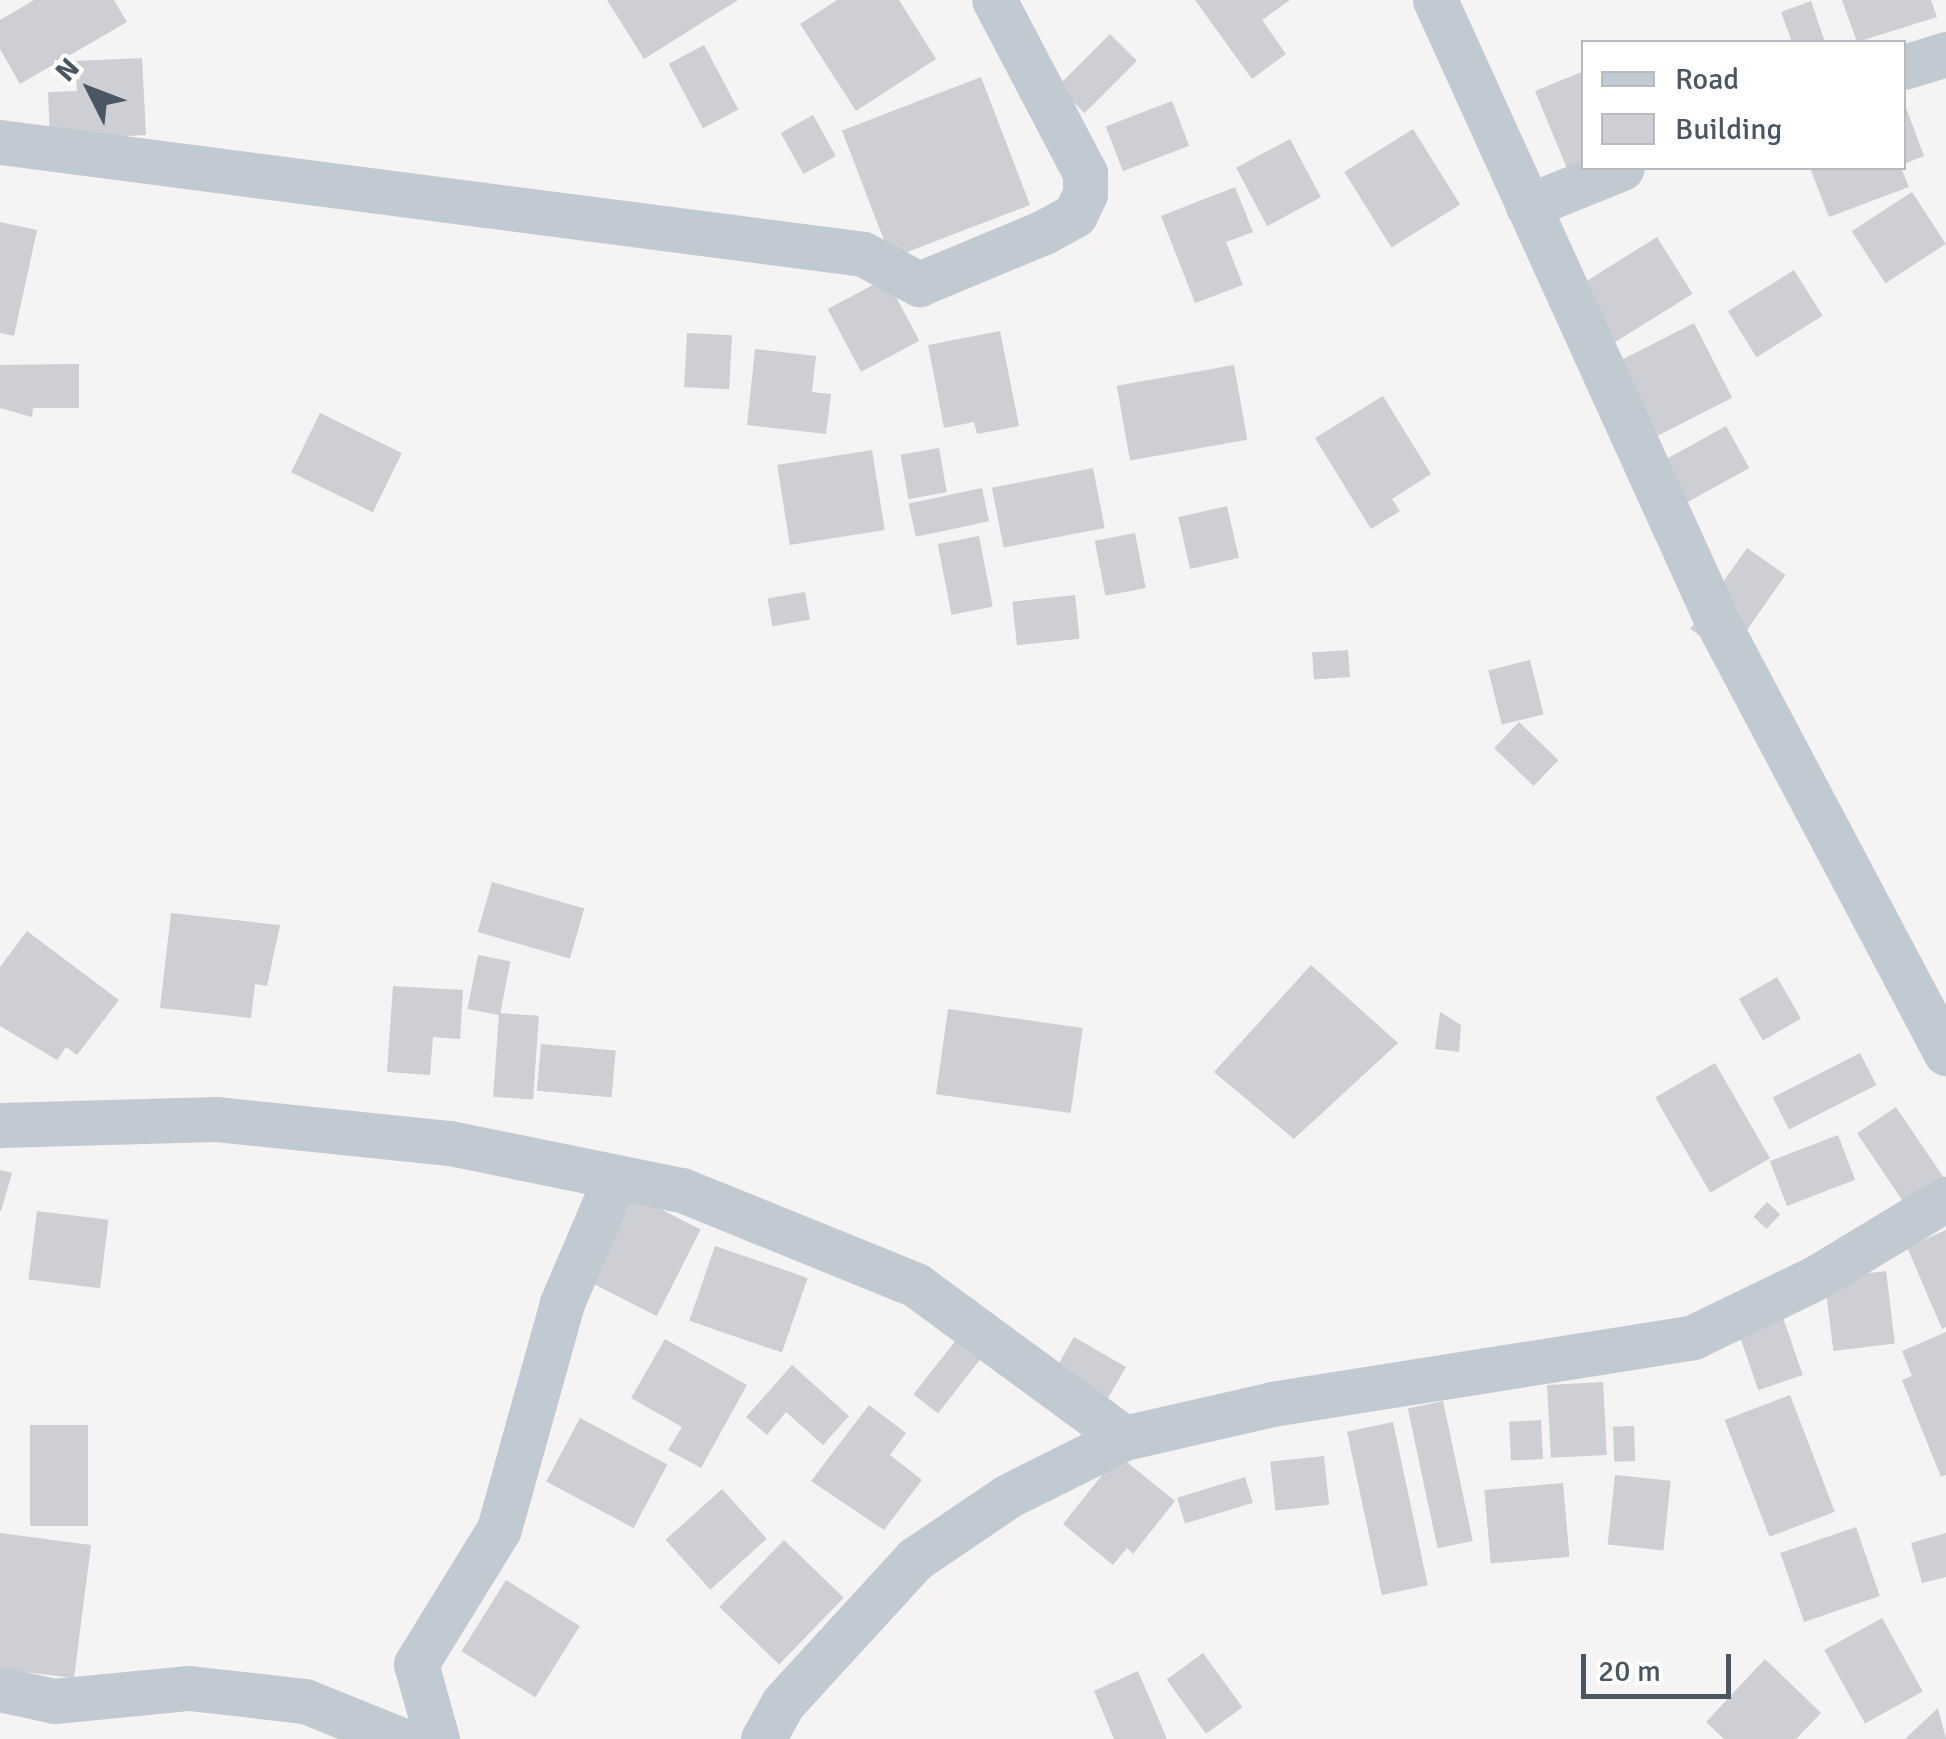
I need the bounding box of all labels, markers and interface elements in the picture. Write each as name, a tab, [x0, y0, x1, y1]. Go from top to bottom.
north arrow	[40, 40, 140, 140]
legend	[1581, 40, 1906, 170]
text: N	[49, 51, 87, 89]
text: Road	[1675, 61, 1739, 98]
text: Building	[1675, 111, 1782, 148]
scale bar	[1586, 1634, 1736, 1696]
text: 20 m	[1598, 1653, 1661, 1690]

